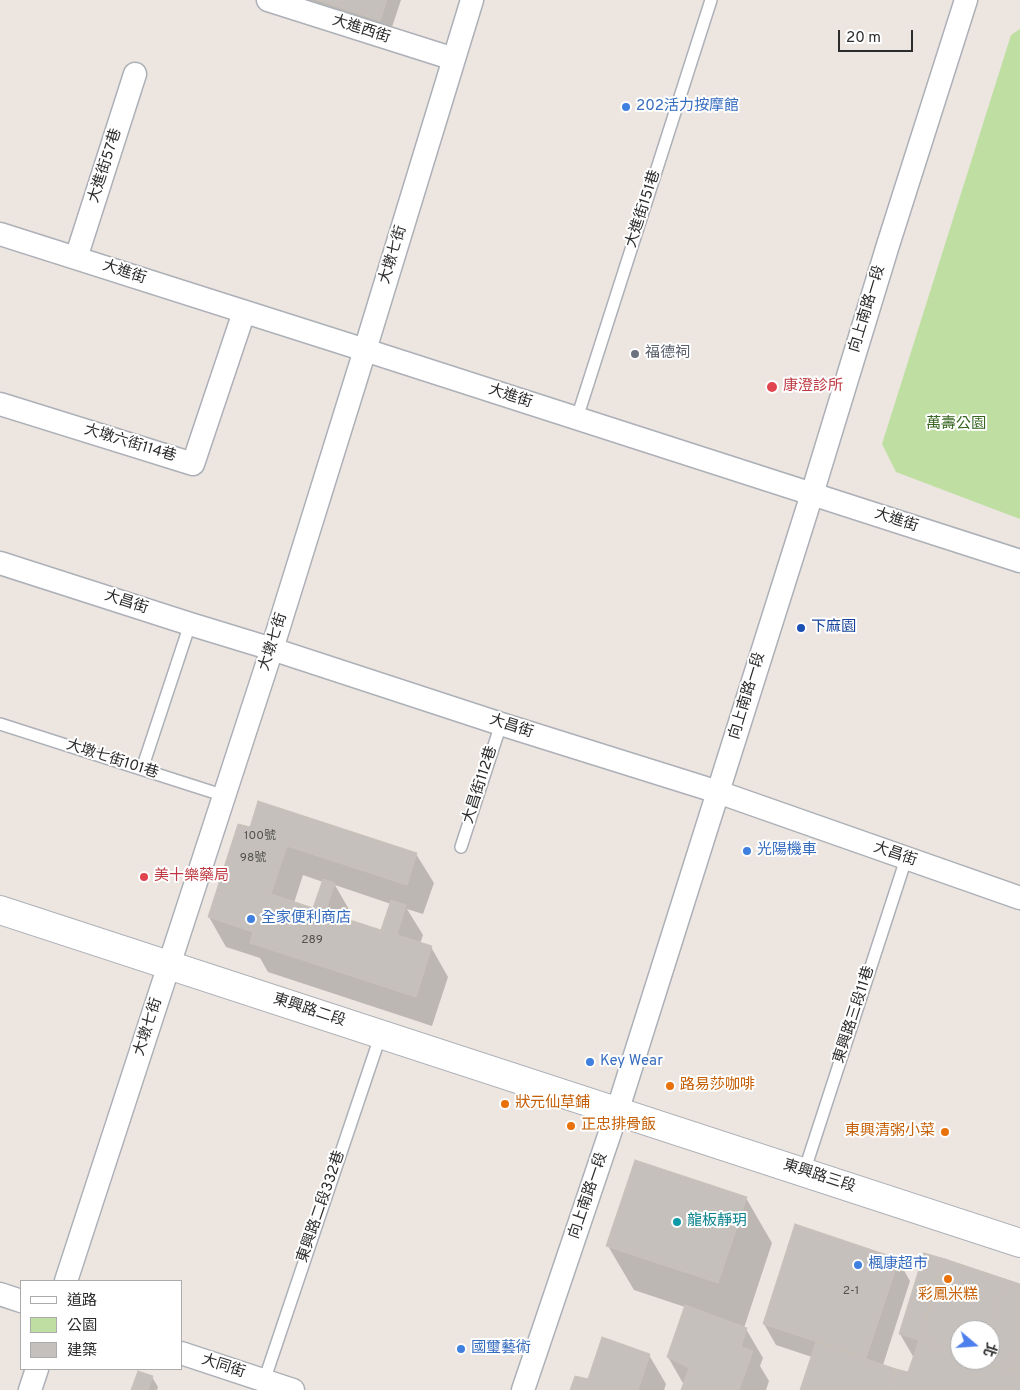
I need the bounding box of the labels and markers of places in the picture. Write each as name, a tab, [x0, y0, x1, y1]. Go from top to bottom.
place label: 202活力按摩館	[636, 98, 739, 116]
marker: 202活力按摩館	[620, 101, 632, 113]
place label: 福德祠	[645, 345, 690, 363]
marker: 福德祠	[629, 348, 641, 360]
place label: 康澄診所	[783, 378, 843, 396]
marker: 康澄診所	[765, 380, 779, 394]
place label: 下麻園	[811, 619, 856, 637]
marker: 下麻園	[795, 622, 807, 634]
place label: 光陽機車	[757, 842, 817, 860]
marker: 光陽機車	[741, 845, 753, 857]
place label: 美十樂藥局	[154, 868, 229, 886]
marker: 美十樂藥局	[138, 871, 150, 883]
place label: 全家便利商店	[261, 910, 351, 928]
marker: 全家便利商店	[245, 913, 257, 925]
place label: Key Wear	[600, 1053, 663, 1071]
marker: Key Wear	[584, 1056, 596, 1068]
place label: 路易莎咖啡	[680, 1077, 755, 1095]
marker: 路易莎咖啡	[664, 1080, 676, 1092]
place label: 狀元仙草鋪	[515, 1095, 590, 1113]
marker: 狀元仙草鋪	[499, 1098, 511, 1110]
place label: 正忠排骨飯	[581, 1117, 656, 1135]
marker: 正忠排骨飯	[565, 1120, 577, 1132]
place label: 東興清粥小菜	[845, 1123, 935, 1141]
marker: 東興清粥小菜	[939, 1126, 951, 1138]
place label: 龍板靜玥	[687, 1213, 747, 1231]
marker: 龍板靜玥	[671, 1216, 683, 1228]
place label: 楓康超市	[868, 1256, 928, 1274]
marker: 楓康超市	[852, 1259, 864, 1271]
marker: 彩鳳米糕	[942, 1273, 954, 1285]
place label: 彩鳳米糕	[918, 1287, 978, 1305]
place label: 國璽藝術	[471, 1340, 531, 1358]
marker: 國璽藝術	[455, 1343, 467, 1355]

